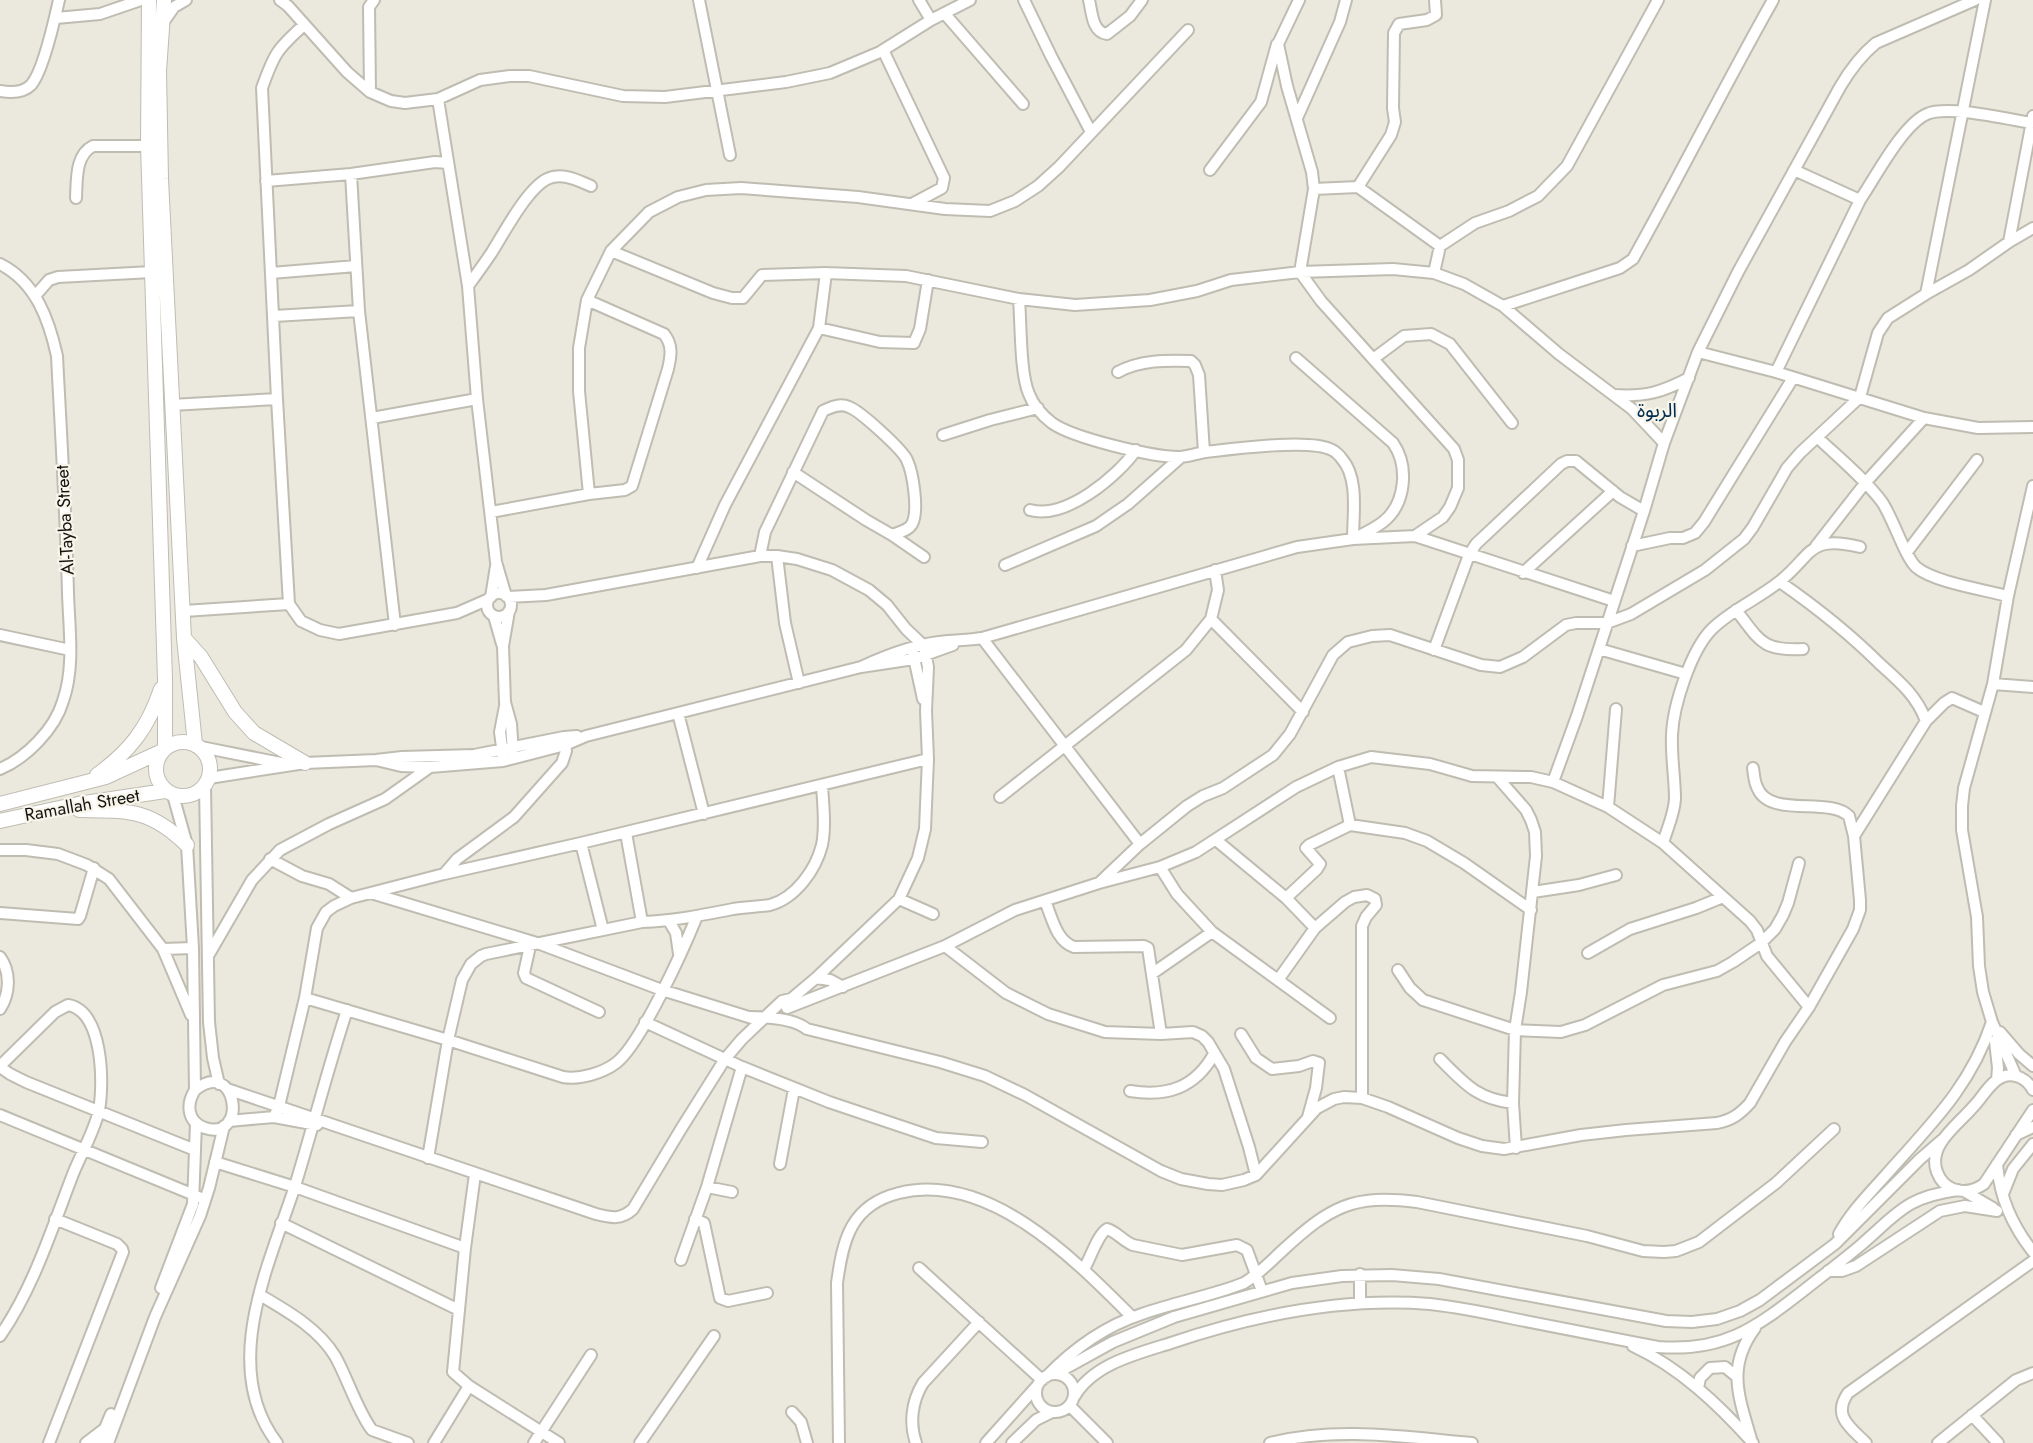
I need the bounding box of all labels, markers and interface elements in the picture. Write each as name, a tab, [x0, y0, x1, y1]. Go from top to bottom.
district label: الربوة	[1637, 396, 1677, 425]
street label: Al-Tayba Street	[49, 464, 81, 576]
street label: Ramallah Street	[23, 782, 142, 828]

